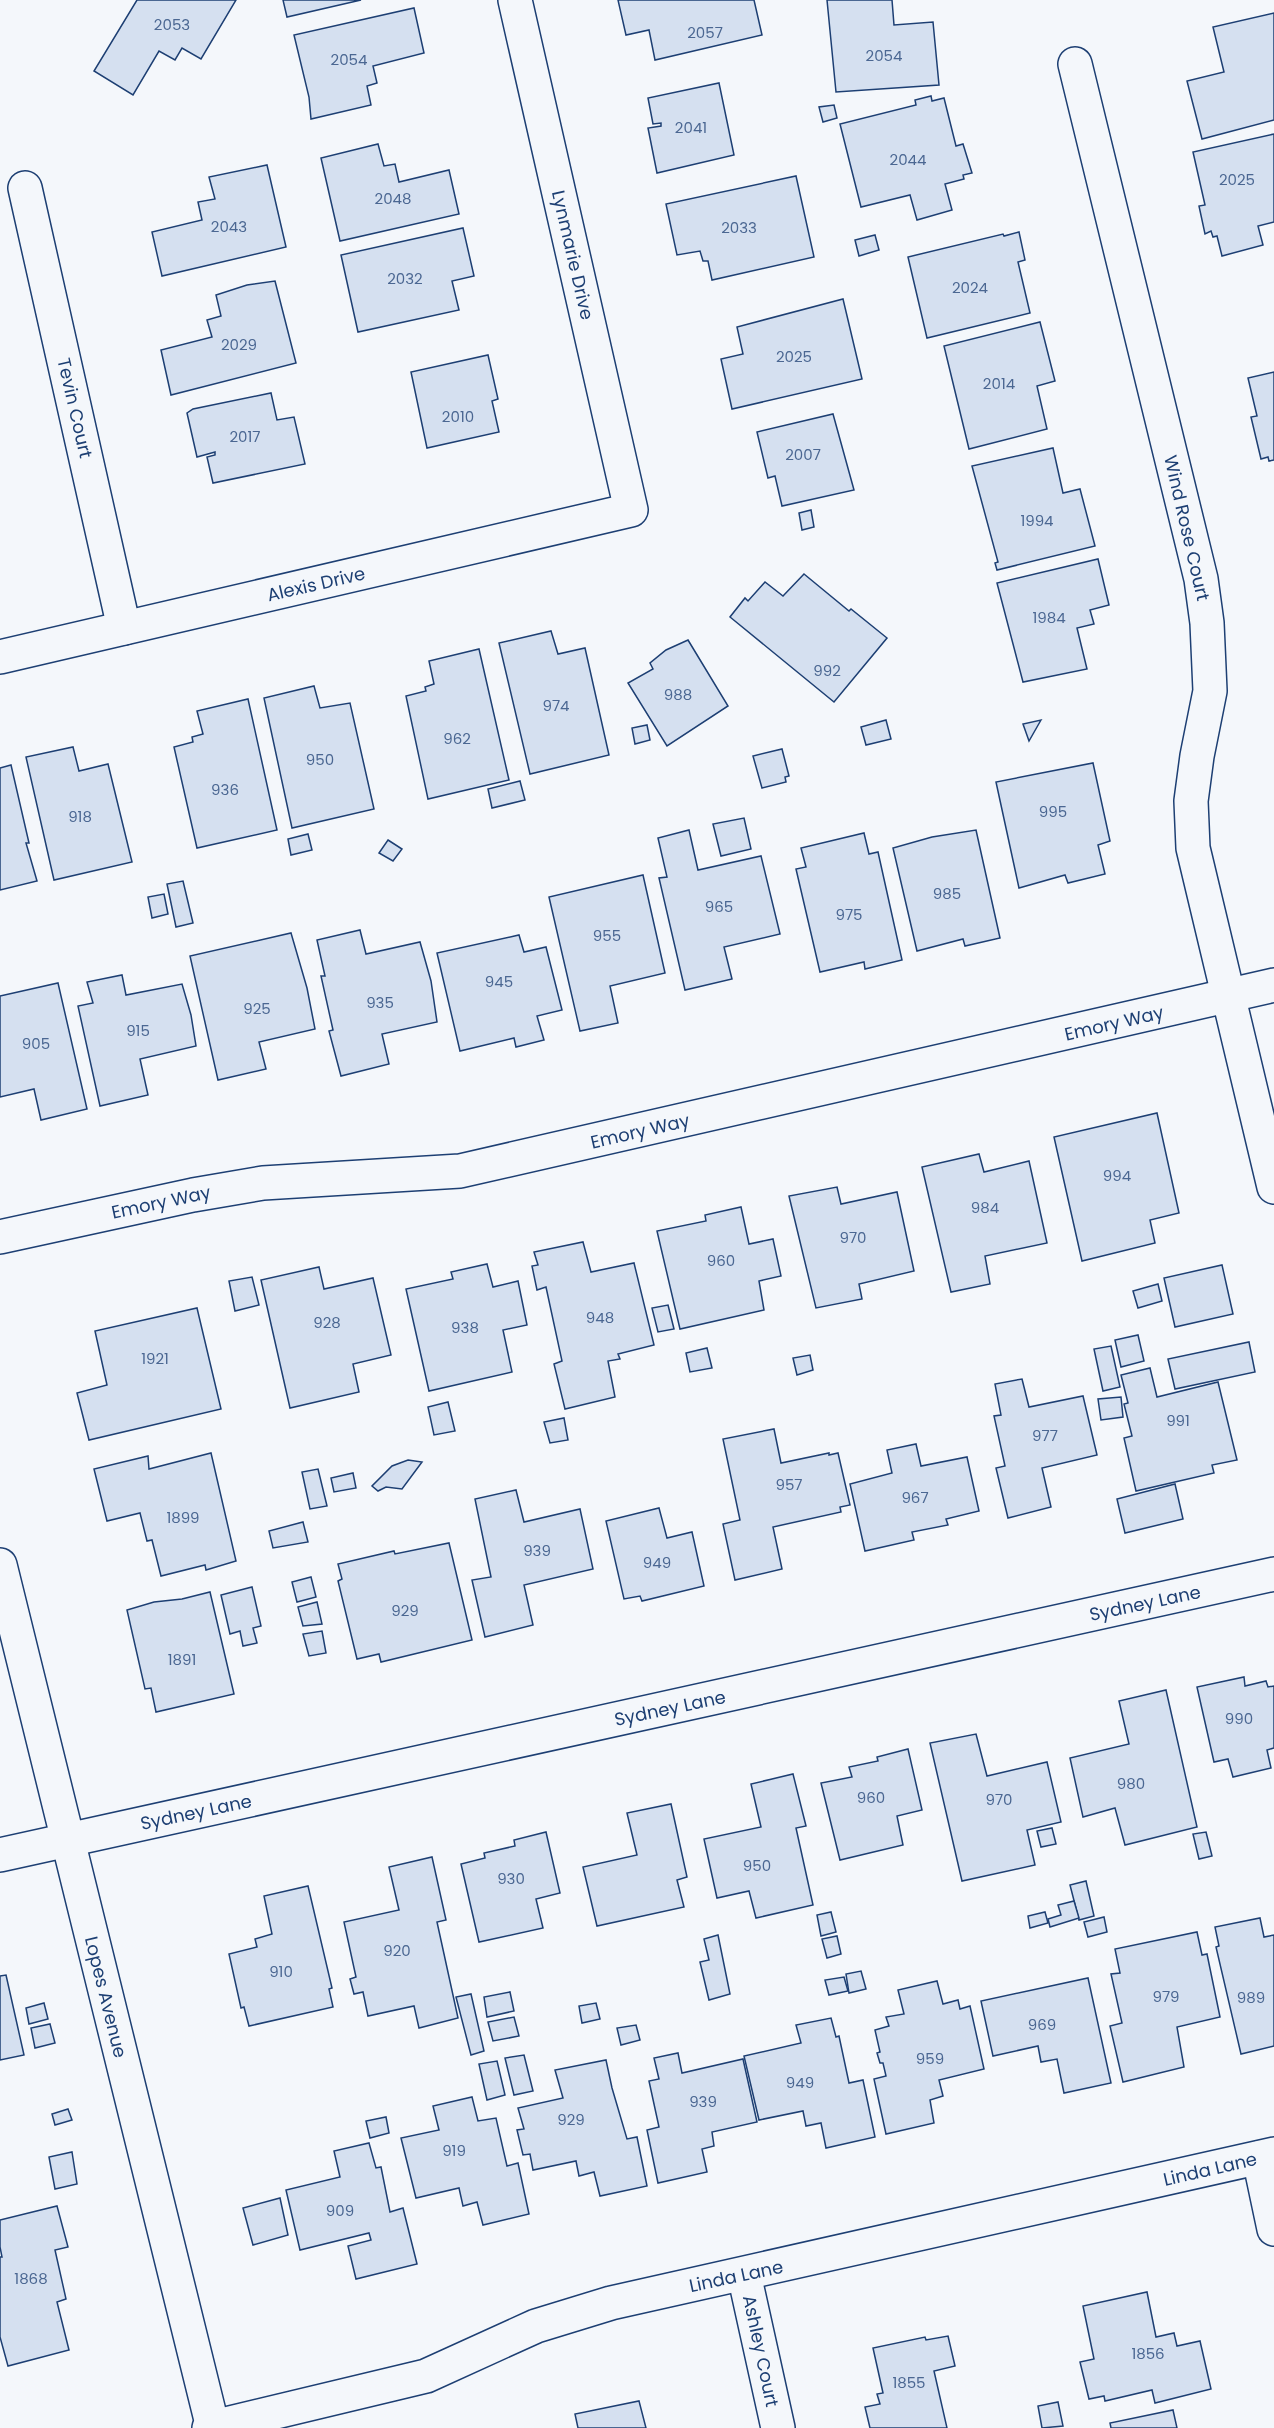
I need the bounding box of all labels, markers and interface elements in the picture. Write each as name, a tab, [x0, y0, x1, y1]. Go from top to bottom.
house number: 2053	[154, 14, 190, 35]
house number: 2057	[687, 22, 723, 43]
house number: 2054	[866, 45, 902, 66]
house number: 2054	[331, 49, 367, 70]
house number: 2041	[675, 117, 707, 138]
house number: 2044	[890, 149, 926, 170]
house number: 2025	[1219, 169, 1255, 190]
house number: 2048	[375, 188, 411, 209]
street label: Lynmarie Drive	[546, 188, 600, 322]
house number: 2043	[211, 216, 247, 237]
house number: 2033	[721, 217, 757, 238]
house number: 2032	[387, 268, 423, 289]
house number: 2024	[952, 277, 988, 298]
house number: 2029	[221, 334, 257, 355]
house number: 2025	[776, 346, 812, 367]
street label: Tevin Court	[51, 356, 99, 460]
house number: 2014	[983, 373, 1015, 394]
house number: 2010	[442, 406, 474, 427]
house number: 2017	[229, 426, 261, 447]
house number: 2007	[785, 444, 821, 465]
street label: Wind Rose Court	[1158, 453, 1216, 603]
house number: 1994	[1020, 510, 1054, 531]
street label: Alexis Drive	[264, 561, 368, 607]
house number: 1984	[1032, 607, 1066, 628]
house number: 992	[813, 660, 841, 681]
house number: 988	[664, 684, 692, 705]
house number: 974	[542, 695, 570, 716]
house number: 962	[443, 728, 471, 749]
house number: 950	[306, 749, 334, 770]
house number: 936	[211, 779, 239, 800]
house number: 995	[1039, 801, 1067, 822]
house number: 918	[68, 806, 92, 827]
house number: 985	[933, 883, 961, 904]
house number: 965	[705, 896, 733, 917]
house number: 975	[835, 904, 863, 925]
house number: 955	[593, 925, 621, 946]
house number: 945	[485, 971, 513, 992]
house number: 935	[366, 992, 394, 1013]
house number: 925	[243, 998, 271, 1019]
street label: Emory Way	[1062, 999, 1166, 1047]
house number: 915	[126, 1020, 150, 1041]
house number: 905	[22, 1033, 50, 1054]
street label: Emory Way	[588, 1107, 692, 1155]
house number: 994	[1103, 1165, 1131, 1186]
street label: Emory Way	[109, 1179, 213, 1225]
house number: 984	[971, 1197, 999, 1218]
house number: 970	[839, 1227, 867, 1248]
house number: 960	[707, 1250, 735, 1271]
house number: 948	[586, 1307, 614, 1328]
house number: 928	[313, 1312, 341, 1333]
house number: 938	[451, 1317, 479, 1338]
house number: 1921	[141, 1348, 169, 1369]
house number: 991	[1166, 1410, 1190, 1431]
house number: 977	[1032, 1425, 1058, 1446]
house number: 957	[775, 1474, 803, 1495]
house number: 967	[901, 1487, 929, 1508]
house number: 1899	[166, 1507, 200, 1528]
house number: 939	[523, 1540, 551, 1561]
house number: 949	[643, 1552, 671, 1573]
street label: Sydney Lane	[1087, 1579, 1203, 1627]
house number: 929	[391, 1600, 419, 1621]
house number: 1891	[168, 1649, 196, 1670]
street label: Sydney Lane	[612, 1684, 728, 1732]
house number: 990	[1225, 1708, 1253, 1729]
house number: 980	[1117, 1773, 1145, 1794]
house number: 960	[857, 1787, 885, 1808]
street label: Sydney Lane	[138, 1788, 254, 1836]
house number: 970	[985, 1789, 1013, 1810]
house number: 950	[743, 1855, 771, 1876]
house number: 930	[497, 1868, 525, 1889]
street label: Lopes Avenue	[79, 1934, 133, 2060]
house number: 920	[383, 1940, 411, 1961]
house number: 910	[269, 1961, 293, 1982]
house number: 979	[1152, 1986, 1180, 2007]
house number: 989	[1237, 1987, 1265, 2008]
house number: 969	[1028, 2014, 1056, 2035]
house number: 959	[916, 2048, 944, 2069]
house number: 949	[786, 2072, 814, 2093]
house number: 939	[689, 2091, 717, 2112]
house number: 929	[557, 2109, 585, 2130]
house number: 919	[442, 2140, 466, 2161]
street label: Linda Lane	[1161, 2146, 1259, 2192]
house number: 909	[326, 2200, 354, 2221]
street label: Linda Lane	[687, 2254, 785, 2298]
house number: 1868	[14, 2268, 48, 2289]
street label: Ashley Court	[737, 2293, 785, 2409]
house number: 1856	[1131, 2343, 1165, 2364]
house number: 1855	[892, 2372, 926, 2393]

